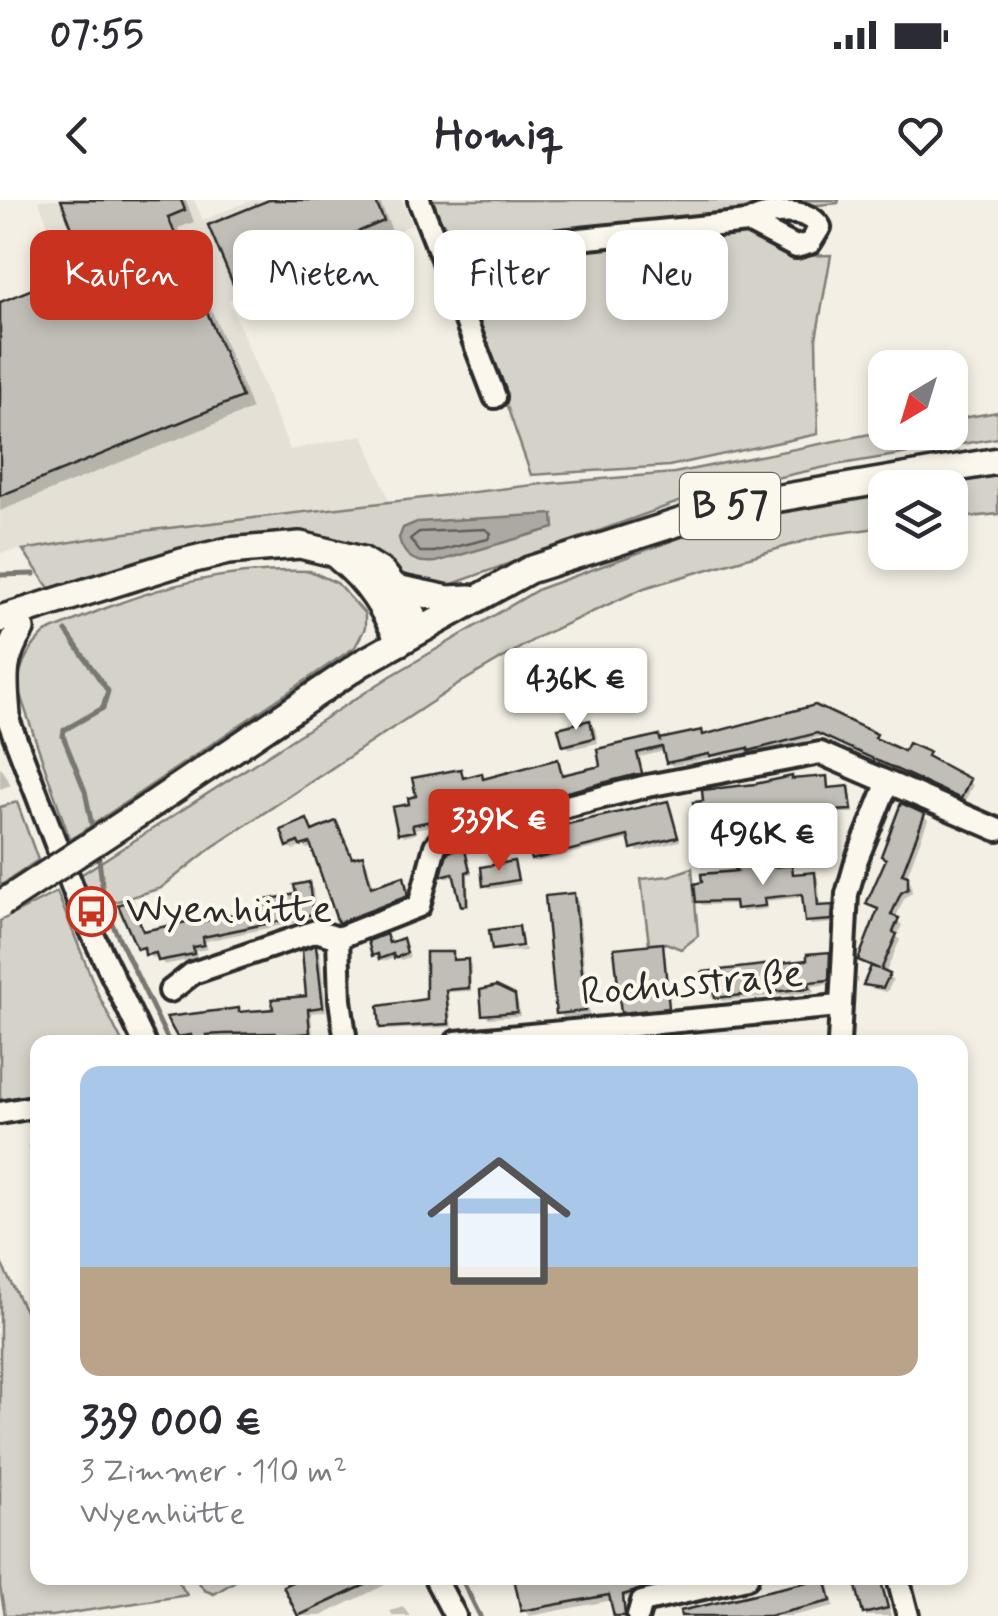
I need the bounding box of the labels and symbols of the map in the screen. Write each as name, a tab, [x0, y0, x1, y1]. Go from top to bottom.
north arrow	[868, 350, 968, 450]
road number: B 57	[680, 473, 780, 539]
pin: 436K €	[495, 648, 657, 733]
pin: 339K €	[418, 789, 580, 874]
pin: 496K €	[682, 803, 844, 888]
bus stop icon: Wyenhütte	[65, 885, 117, 937]
place label: Wyenhütte	[126, 885, 332, 937]
street label: Rochusstraße	[579, 948, 805, 1020]

